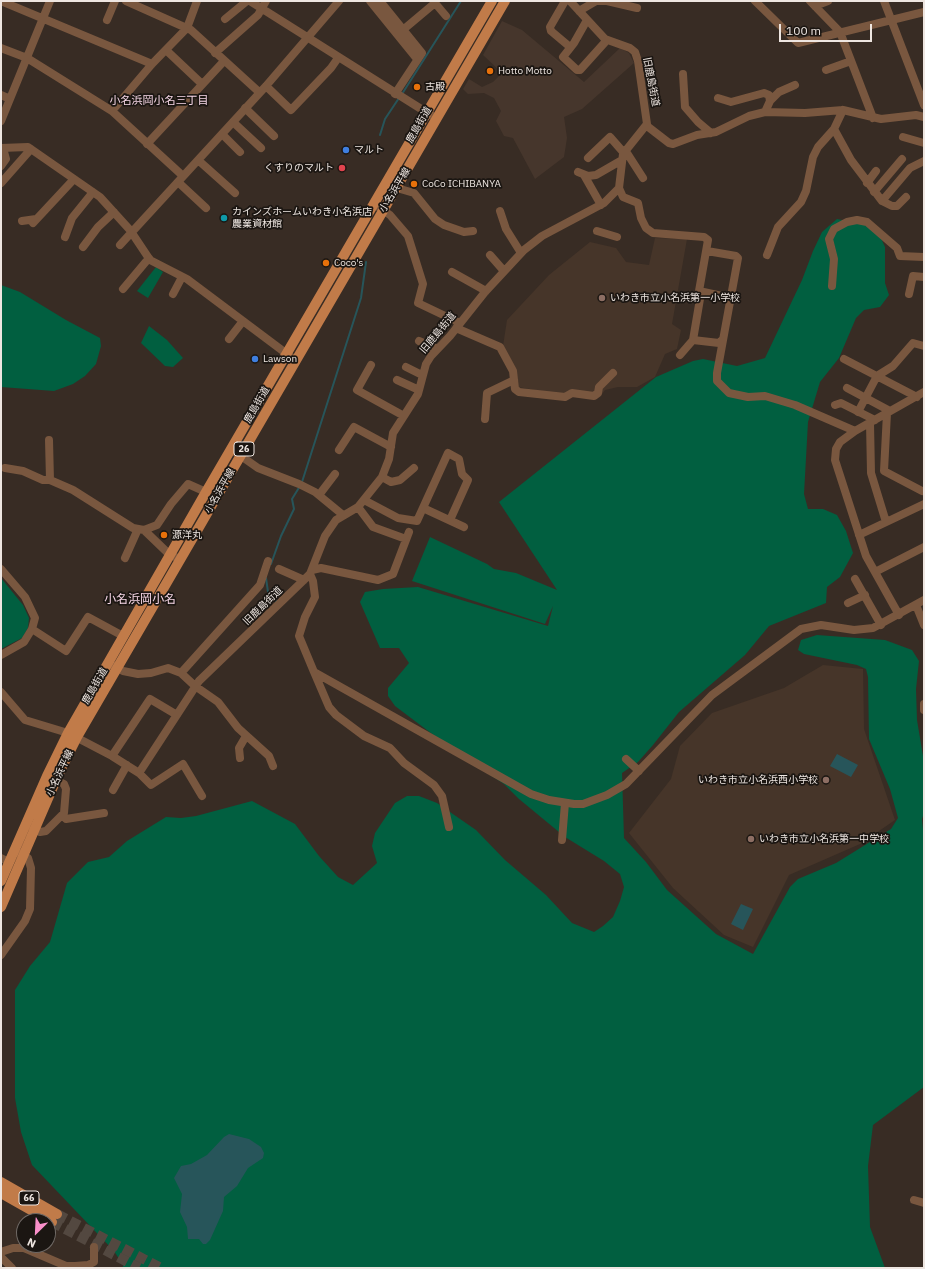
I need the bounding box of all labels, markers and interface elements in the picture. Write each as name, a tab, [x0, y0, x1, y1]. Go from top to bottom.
scale bar	[781, 16, 874, 42]
text: 100 m	[786, 23, 821, 38]
street label: 旧鹿島街道	[640, 56, 662, 108]
place label: Hotto Motto	[498, 65, 552, 77]
marker: Hotto Motto	[485, 66, 495, 76]
place label: 古殿	[425, 81, 445, 93]
marker: 古殿	[412, 82, 422, 92]
district label: 小名浜岡小名三丁目	[110, 94, 208, 108]
street label: 鹿島街道	[404, 105, 434, 145]
place label: マルト	[354, 144, 384, 156]
marker: マルト	[341, 145, 351, 155]
place label: くすりのマルト	[264, 162, 334, 174]
marker: くすりのマルト	[337, 163, 347, 173]
street label: 小名浜平線	[377, 165, 413, 215]
place label: CoCo ICHIBANYA	[422, 178, 501, 190]
marker: CoCo ICHIBANYA	[409, 179, 419, 189]
place label: カインズホームいわき小名浜店 農業資材館	[232, 206, 372, 230]
marker: カインズホームいわき小名浜店 農業資材館	[219, 213, 229, 223]
place label: Coco's	[334, 257, 363, 269]
marker: Coco's	[321, 258, 331, 268]
place label: いわき市立小名浜第一小学校	[610, 292, 740, 304]
marker: いわき市立小名浜第一小学校	[597, 293, 607, 303]
street label: 旧鹿島街道	[417, 310, 459, 356]
place label: Lawson	[263, 353, 297, 365]
marker: Lawson	[250, 354, 260, 364]
street label: 鹿島街道	[242, 385, 272, 425]
road number: 26	[234, 442, 254, 456]
street label: 小名浜平線	[202, 466, 238, 516]
place label: 源洋丸	[172, 529, 202, 541]
marker: 源洋丸	[159, 530, 169, 540]
street label: 旧鹿島街道	[241, 584, 285, 628]
district label: 小名浜岡小名	[104, 593, 176, 607]
street label: 鹿島街道	[80, 666, 110, 706]
street label: 小名浜平線	[44, 748, 76, 798]
place label: いわき市立小名浜西小学校	[698, 774, 818, 786]
marker: いわき市立小名浜西小学校	[821, 775, 831, 785]
place label: いわき市立小名浜第一中学校	[759, 833, 889, 845]
marker: いわき市立小名浜第一中学校	[746, 834, 756, 844]
road number: 66	[19, 1191, 39, 1205]
north arrow	[16, 1213, 56, 1253]
text: N	[25, 1235, 38, 1251]

